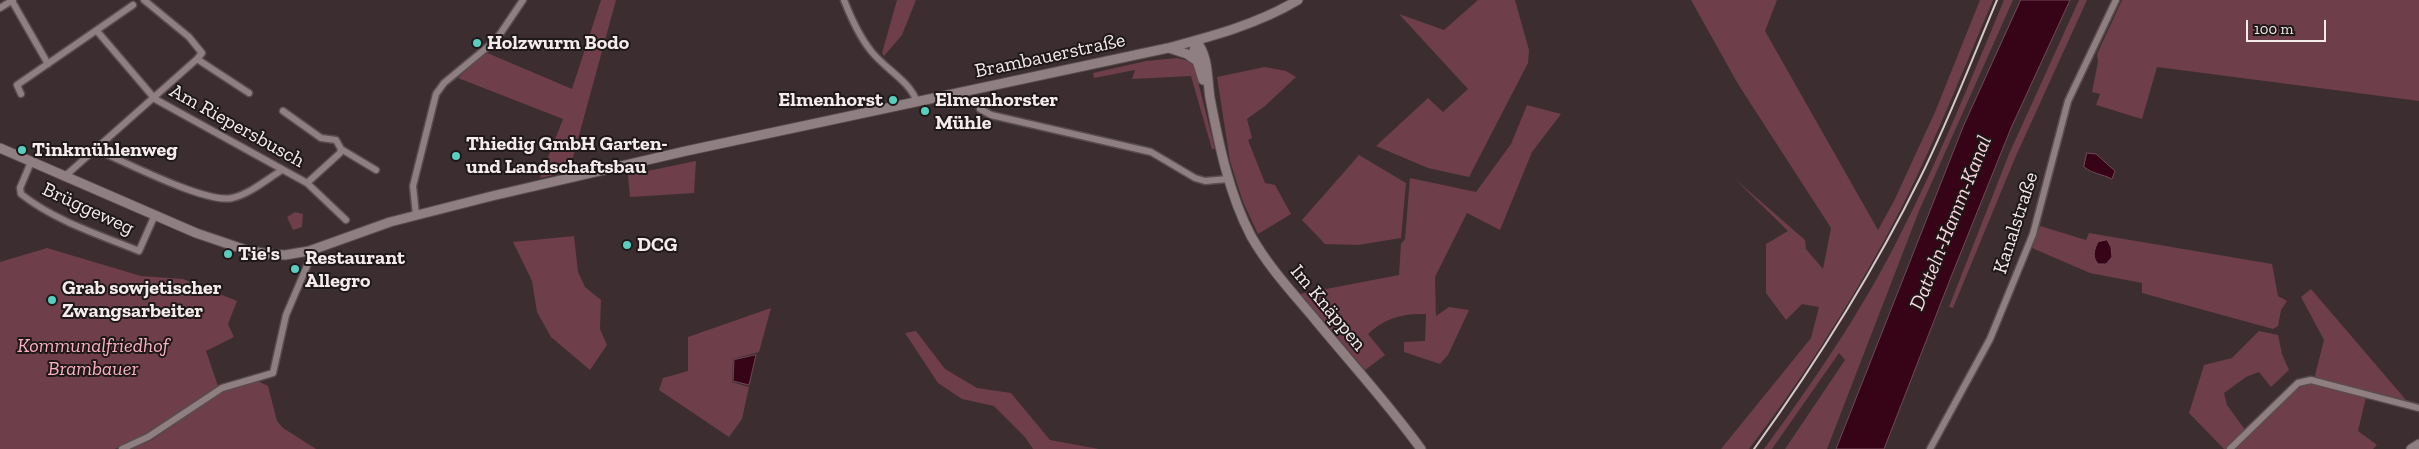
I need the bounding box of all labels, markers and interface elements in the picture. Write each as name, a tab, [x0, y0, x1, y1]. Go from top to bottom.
scale bar	[2249, 10, 2329, 42]
text: 100 m	[2254, 20, 2293, 38]
street label: Brambauerstraße	[972, 28, 1128, 84]
place label: Holzwurm Bodo	[487, 31, 629, 55]
marker: Holzwurm Bodo	[471, 37, 483, 49]
street label: Am Riepersbusch	[165, 79, 309, 173]
place label: Elmenhorst	[778, 88, 883, 112]
place label: Elmenhorster Mühle	[935, 88, 1058, 135]
marker: Elmenhorst	[887, 94, 899, 106]
marker: Elmenhorster Mühle	[919, 105, 931, 117]
place label: Thiedig GmbH Garten- und Landschaftsbau	[466, 132, 668, 179]
water label: Datteln-Hamm-Kanal	[1904, 132, 1998, 314]
place label: Tinkmühlenweg	[32, 138, 178, 162]
marker: Tinkmühlenweg	[16, 144, 28, 156]
marker: Thiedig GmbH Garten- und Landschaftsbau	[450, 150, 462, 162]
street label: Kanalstraße	[1988, 169, 2044, 277]
street label: Brüggeweg	[38, 177, 138, 241]
place label: DCG	[637, 233, 677, 257]
marker: DCG	[621, 239, 633, 251]
place label: Tie's	[238, 242, 280, 266]
place label: Restaurant Allegro	[305, 246, 405, 293]
marker: Tie's	[222, 248, 234, 260]
street label: Im Knäppen	[1285, 260, 1371, 356]
marker: Restaurant Allegro	[289, 263, 301, 275]
place label: Grab sowjetischer Zwangsarbeiter	[62, 276, 222, 323]
marker: Grab sowjetischer Zwangsarbeiter	[46, 294, 58, 306]
park label: Kommunalfriedhof Brambauer	[17, 334, 169, 381]

